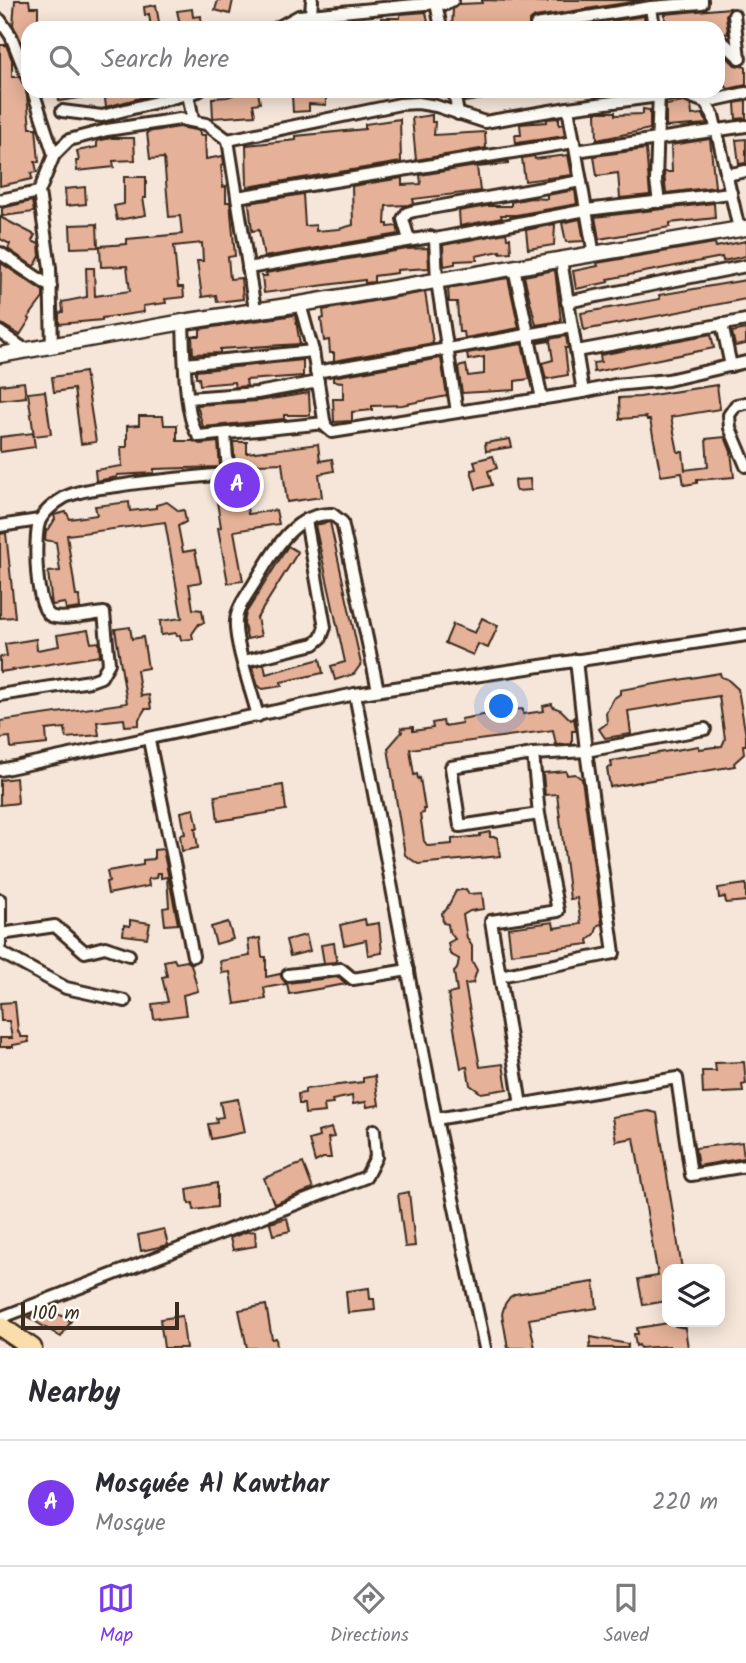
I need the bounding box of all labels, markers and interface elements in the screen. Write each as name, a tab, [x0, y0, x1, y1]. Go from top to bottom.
search box	[21, 21, 725, 98]
text: Search here	[101, 39, 229, 81]
icon: search	[45, 41, 83, 79]
pin: A	[214, 459, 260, 511]
your location	[484, 689, 518, 723]
map controls	[662, 1264, 725, 1327]
button: layers	[662, 1264, 725, 1327]
scale bar	[21, 1299, 178, 1331]
text: 100 m	[32, 1299, 80, 1329]
text: Nearby	[28, 1370, 120, 1418]
text: Mosquée Al Kawthar	[95, 1464, 329, 1506]
text: A	[44, 1485, 58, 1521]
text: 220 m	[652, 1485, 718, 1521]
text: Mosque	[95, 1506, 166, 1542]
tab: Map	[97, 1579, 135, 1651]
tab: Directions	[330, 1579, 409, 1651]
tab: Saved	[604, 1579, 649, 1651]

